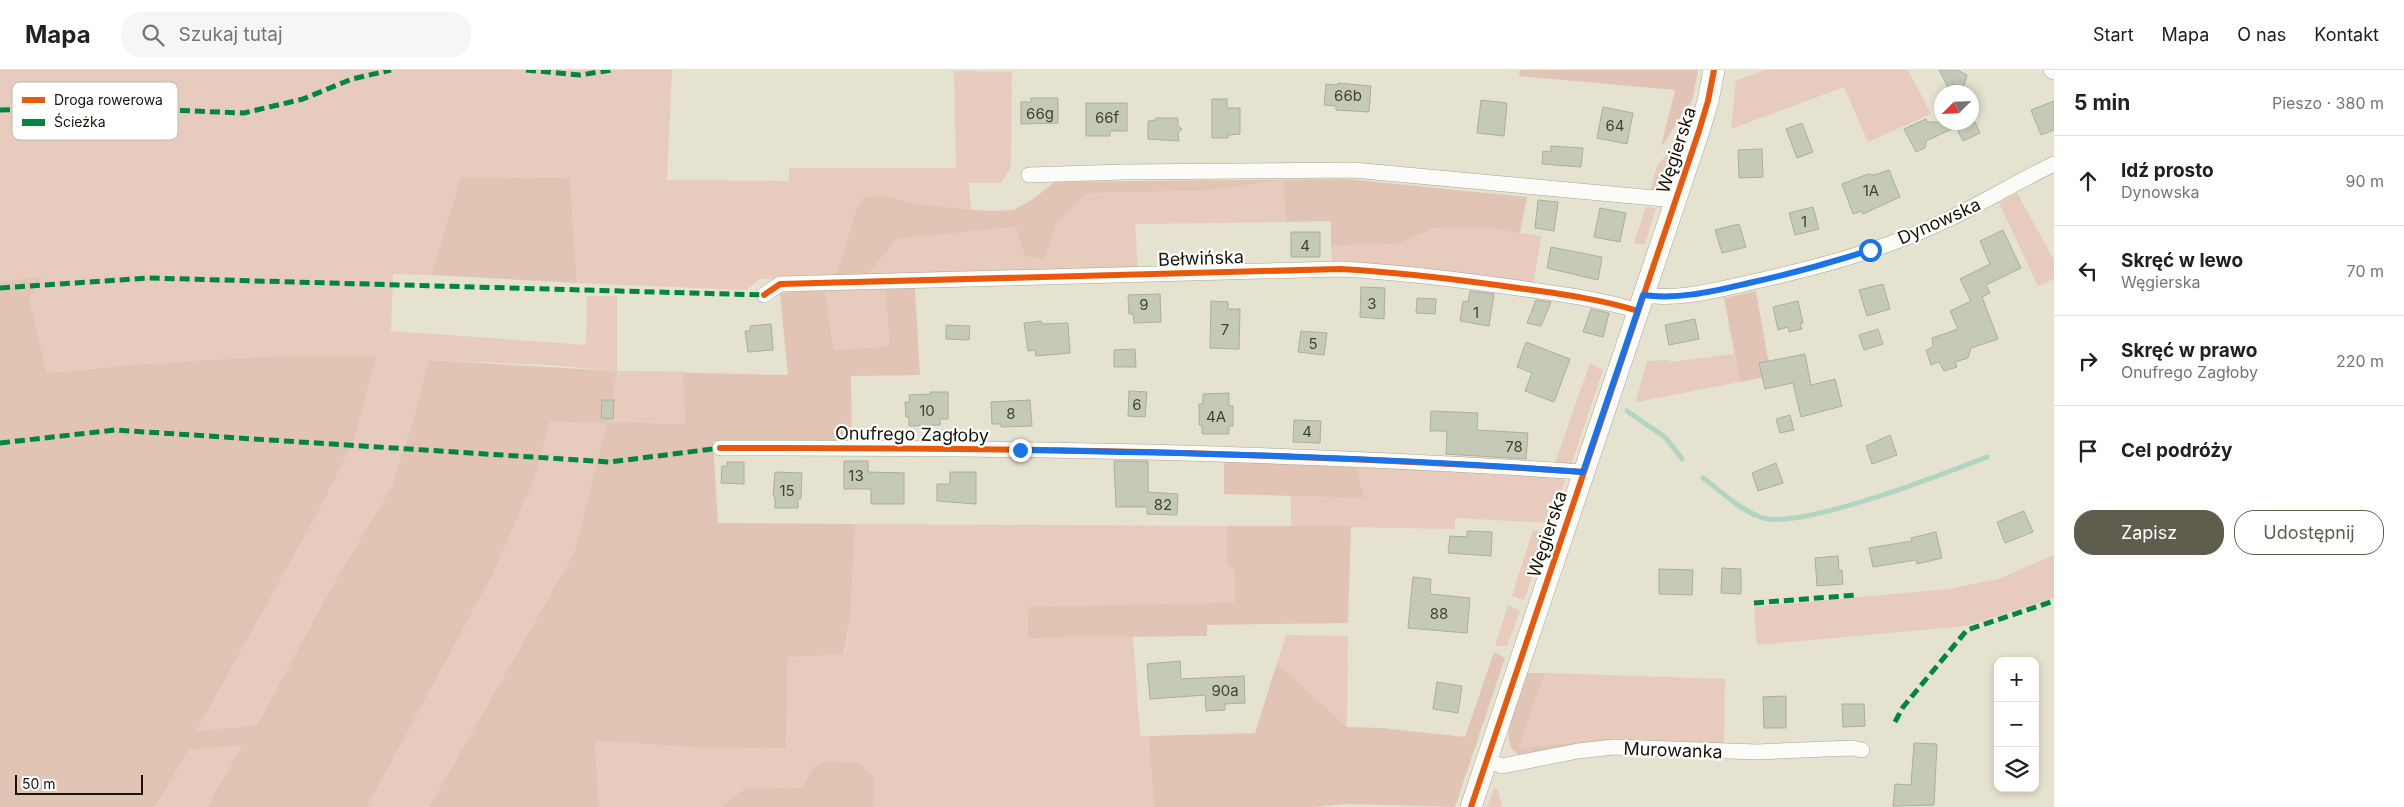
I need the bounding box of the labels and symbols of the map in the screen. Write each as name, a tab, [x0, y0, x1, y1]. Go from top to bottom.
legend	[12, 82, 178, 140]
north arrow	[1934, 85, 1979, 130]
house number: 66b	[1334, 86, 1362, 105]
text: Droga rowerowa	[54, 91, 163, 108]
house number: 66g	[1026, 104, 1054, 123]
street label: Węgierska	[1652, 104, 1700, 196]
house number: 66f	[1095, 108, 1120, 127]
text: Ścieżka	[54, 113, 106, 130]
house number: 64	[1606, 116, 1625, 135]
house number: 1A	[1863, 181, 1879, 200]
street label: Dynowska	[1894, 193, 1984, 249]
house number: 1	[1801, 212, 1807, 231]
house number: 4	[1300, 236, 1310, 255]
route start	[1859, 239, 1882, 262]
street label: Bełwińska	[1158, 246, 1244, 270]
house number: 3	[1367, 294, 1377, 313]
house number: 9	[1139, 295, 1149, 314]
house number: 1	[1473, 303, 1479, 322]
house number: 7	[1221, 320, 1229, 339]
house number: 5	[1308, 334, 1318, 353]
house number: 6	[1132, 395, 1142, 414]
house number: 10	[919, 401, 935, 420]
house number: 8	[1006, 404, 1016, 423]
house number: 4A	[1206, 407, 1226, 426]
street label: Onufrego Zagłoby	[835, 422, 989, 446]
house number: 4	[1302, 422, 1312, 441]
house number: 78	[1505, 437, 1523, 456]
route end	[1009, 439, 1032, 462]
house number: 13	[848, 466, 864, 485]
house number: 15	[779, 481, 795, 500]
street label: Węgierska	[1523, 488, 1571, 580]
house number: 82	[1154, 495, 1172, 514]
house number: 88	[1430, 604, 1448, 623]
house number: 90a	[1211, 681, 1239, 700]
street label: Murowanka	[1623, 738, 1723, 762]
scale bar	[15, 772, 142, 795]

